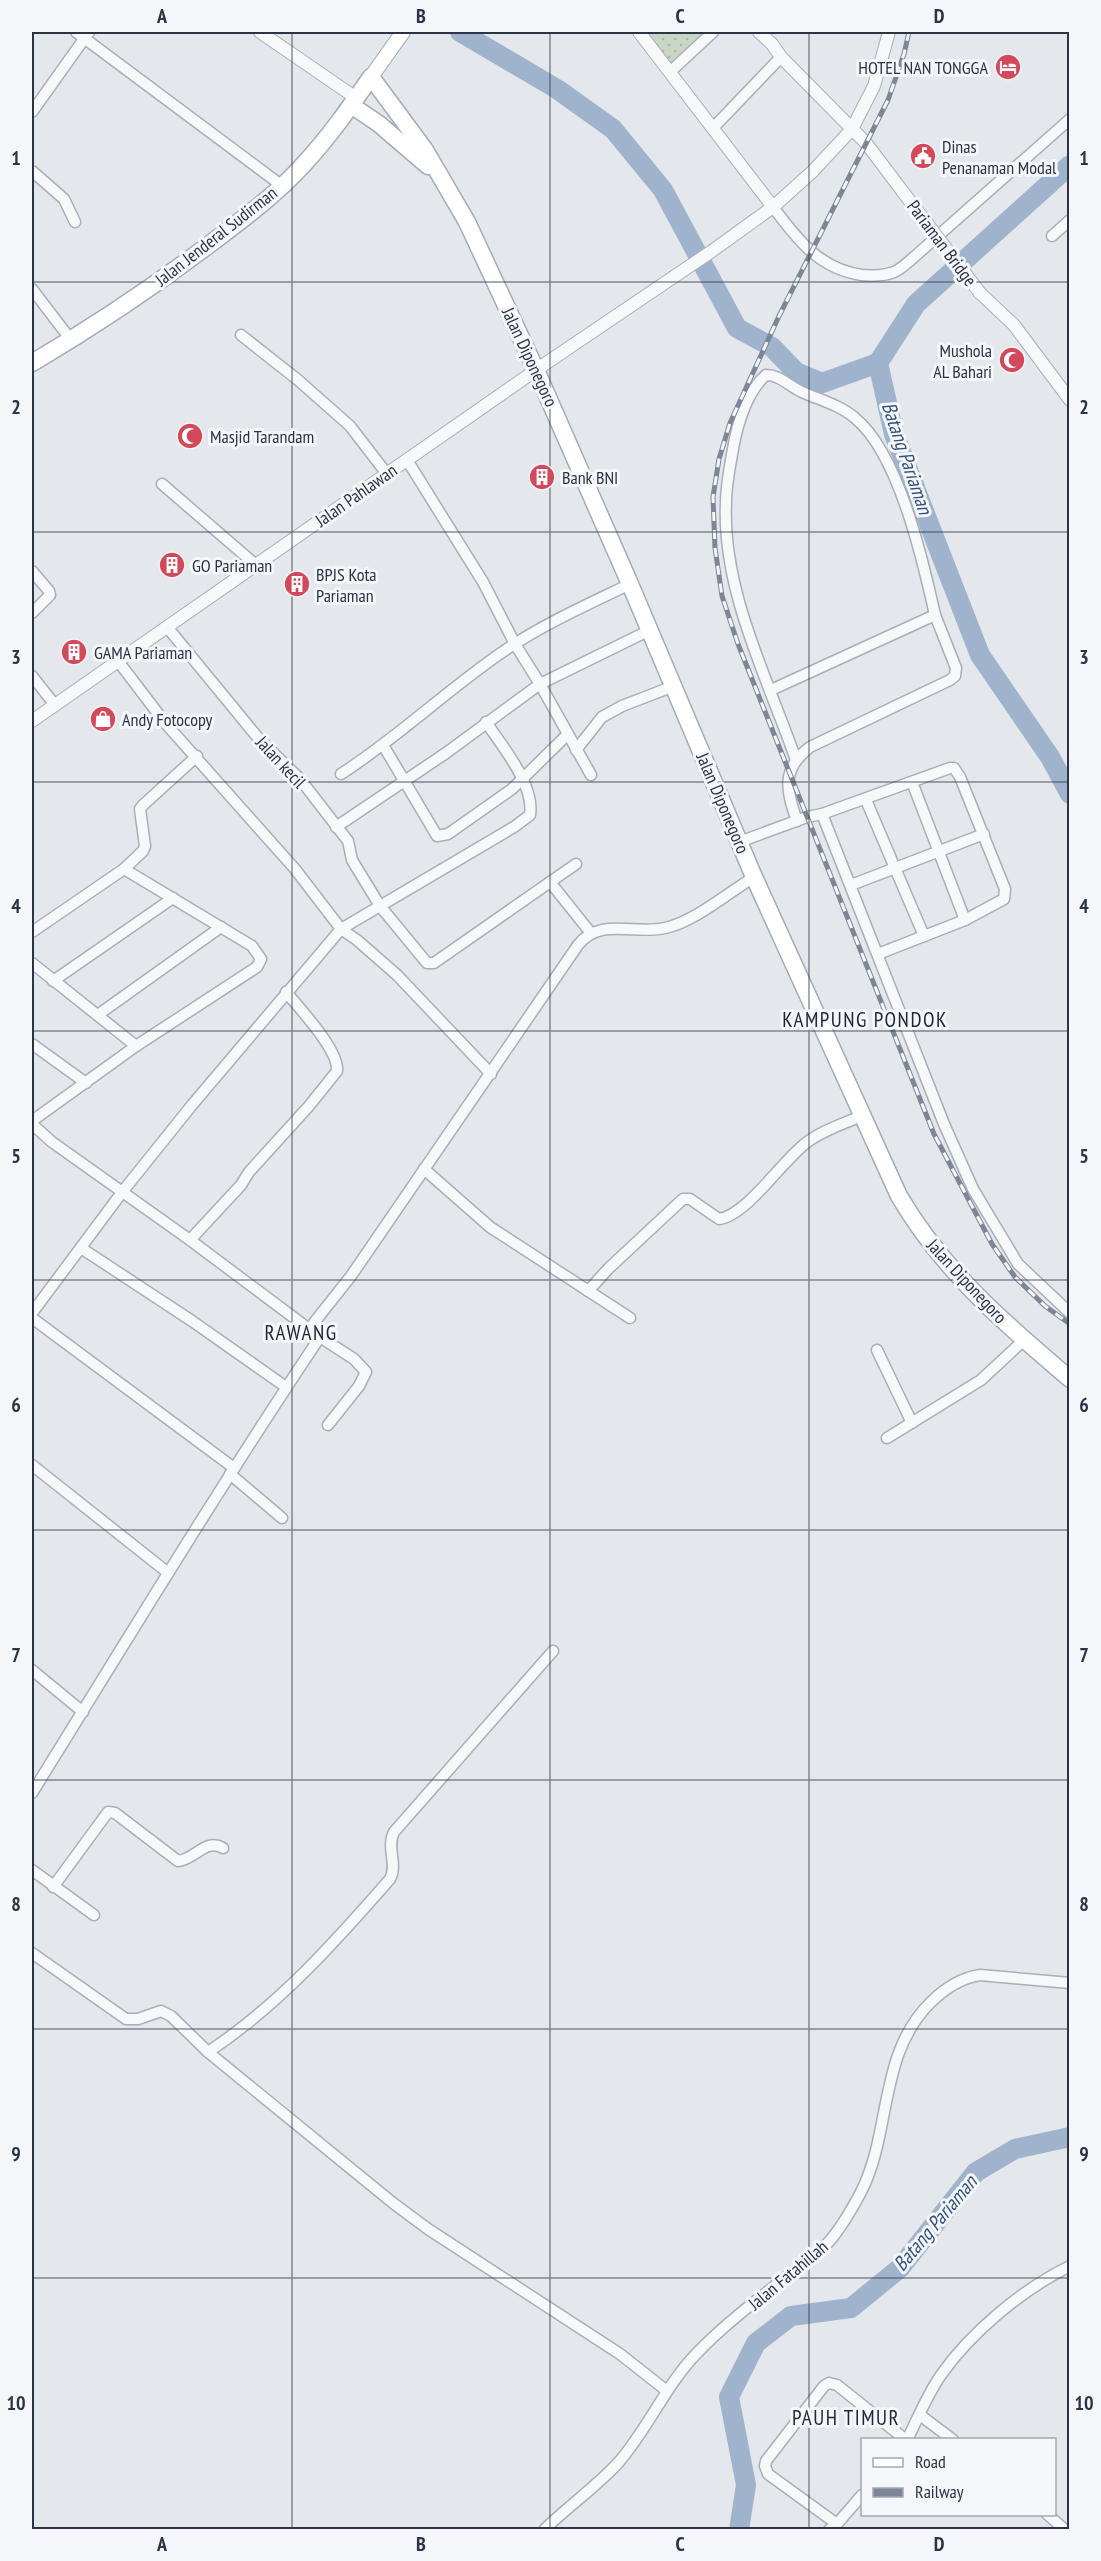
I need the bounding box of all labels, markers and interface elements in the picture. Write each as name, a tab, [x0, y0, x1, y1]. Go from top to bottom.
text: A	[156, 3, 168, 29]
text: B	[416, 3, 426, 29]
text: C	[675, 3, 685, 29]
text: D	[934, 3, 945, 29]
hotel icon: HOTEL NAN TONGGA	[993, 52, 1023, 82]
place label: HOTEL NAN TONGGA	[858, 56, 988, 79]
place label: Dinas Penanaman Modal	[942, 135, 1057, 179]
public building icon: Dinas Penanaman Modal	[908, 141, 938, 171]
text: 1	[11, 145, 21, 171]
text: 1	[1079, 145, 1089, 171]
street label: Jalan Jenderal Sudirman	[150, 181, 282, 291]
street label: Pariaman Bridge	[902, 195, 982, 291]
street label: Jalan Diponegoro	[497, 303, 563, 411]
place label: Mushola AL Bahari	[933, 339, 992, 383]
mosque icon: Mushola AL Bahari	[997, 345, 1027, 375]
text: 2	[11, 394, 21, 420]
text: 2	[1079, 394, 1089, 420]
water label: Batang Pariaman	[876, 399, 939, 519]
mosque icon: Masjid Tarandam	[175, 421, 205, 451]
place label: Masjid Tarandam	[210, 425, 314, 448]
street label: Jalan Pahlawan	[310, 458, 401, 532]
building icon: Bank BNI	[527, 462, 557, 492]
place label: Bank BNI	[562, 466, 618, 489]
building icon: GO Pariaman	[157, 550, 187, 580]
place label: GO Pariaman	[192, 554, 272, 577]
place label: BPJS Kota Pariaman	[316, 563, 377, 607]
building icon: BPJS Kota Pariaman	[282, 569, 312, 599]
building icon: GAMA Pariaman	[59, 637, 89, 667]
place label: GAMA Pariaman	[94, 641, 192, 664]
text: 3	[11, 644, 21, 670]
text: 3	[1079, 644, 1089, 670]
shop icon: Andy Fotocopy	[88, 704, 118, 734]
place label: Andy Fotocopy	[122, 708, 213, 731]
street label: Jalan kecil	[250, 730, 312, 794]
street label: Jalan Diponegoro	[691, 748, 755, 857]
text: 4	[11, 893, 21, 919]
text: 4	[1079, 893, 1089, 919]
district label: KAMPUNG PONDOK	[782, 1006, 948, 1033]
text: 5	[11, 1143, 21, 1169]
text: 5	[1079, 1143, 1089, 1169]
street label: Jalan Diponegoro	[921, 1233, 1012, 1328]
district label: RAWANG	[264, 1319, 338, 1346]
text: 6	[11, 1392, 21, 1418]
text: 6	[1079, 1392, 1089, 1418]
text: 7	[11, 1642, 21, 1668]
text: 7	[1079, 1642, 1089, 1668]
text: 8	[11, 1891, 21, 1917]
text: 8	[1079, 1891, 1089, 1917]
text: 9	[11, 2141, 21, 2167]
text: 9	[1079, 2141, 1089, 2167]
water label: Batang Pariaman	[888, 2169, 983, 2276]
street label: Jalan Fatahillah	[743, 2235, 832, 2316]
text: 10	[6, 2390, 26, 2416]
text: 10	[1074, 2390, 1094, 2416]
district label: PAUH TIMUR	[792, 2404, 900, 2431]
legend	[861, 2438, 1056, 2516]
text: Road	[915, 2450, 946, 2473]
text: Railway	[915, 2480, 964, 2503]
text: A	[156, 2531, 168, 2557]
text: B	[416, 2531, 426, 2557]
text: C	[675, 2531, 685, 2557]
text: D	[934, 2531, 945, 2557]

